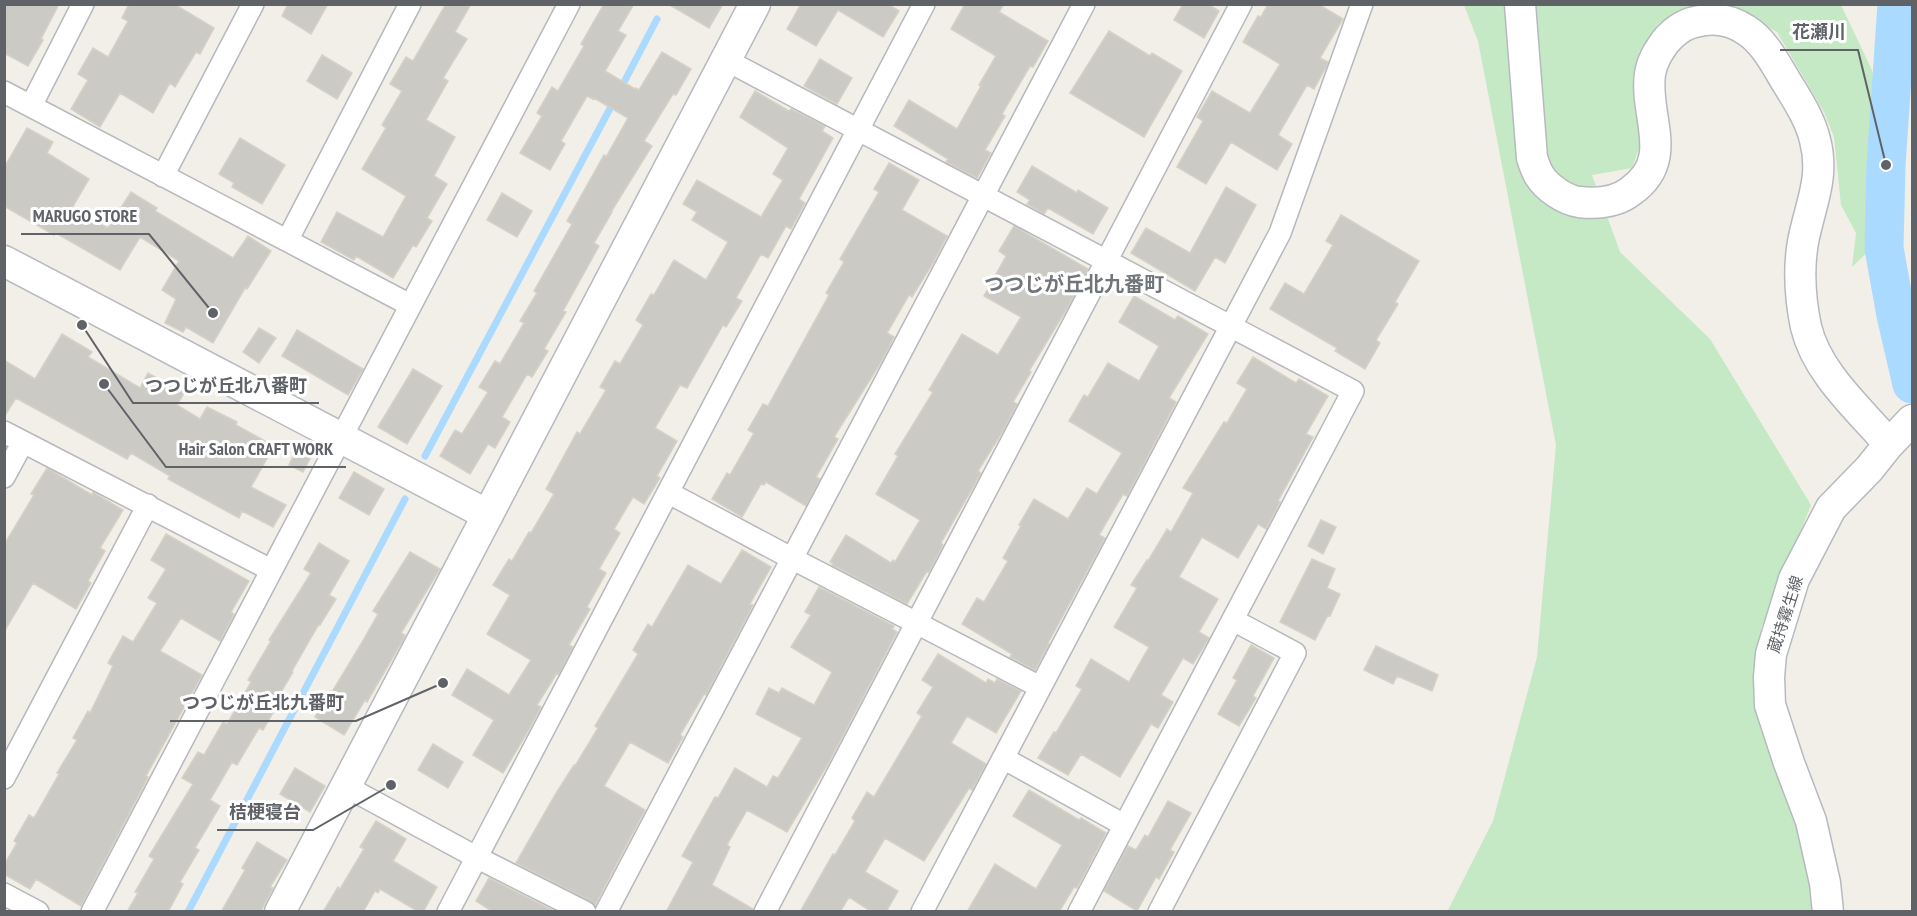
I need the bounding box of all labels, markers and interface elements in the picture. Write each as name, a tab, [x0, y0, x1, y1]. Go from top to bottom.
callout: 花瀬川	[1780, 14, 1858, 50]
text: 花瀬川	[1792, 20, 1846, 43]
callout: MARUGO STORE	[21, 198, 149, 234]
text: MARUGO STORE	[33, 204, 137, 227]
district label: つつじが丘北九番町	[984, 271, 1164, 297]
callout: つつじが丘北八番町	[133, 367, 319, 403]
text: つつじが丘北八番町	[145, 374, 307, 397]
callout: Hair Salon CRAFT WORK	[166, 431, 346, 467]
text: Hair Salon CRAFT WORK	[179, 437, 334, 460]
street label: 蔵持霧生線	[1763, 573, 1807, 655]
callout: つつじが丘北九番町	[170, 685, 356, 721]
text: つつじが丘北九番町	[182, 691, 344, 714]
callout: 桔梗寝台	[217, 794, 313, 830]
text: 桔梗寝台	[229, 800, 301, 823]

